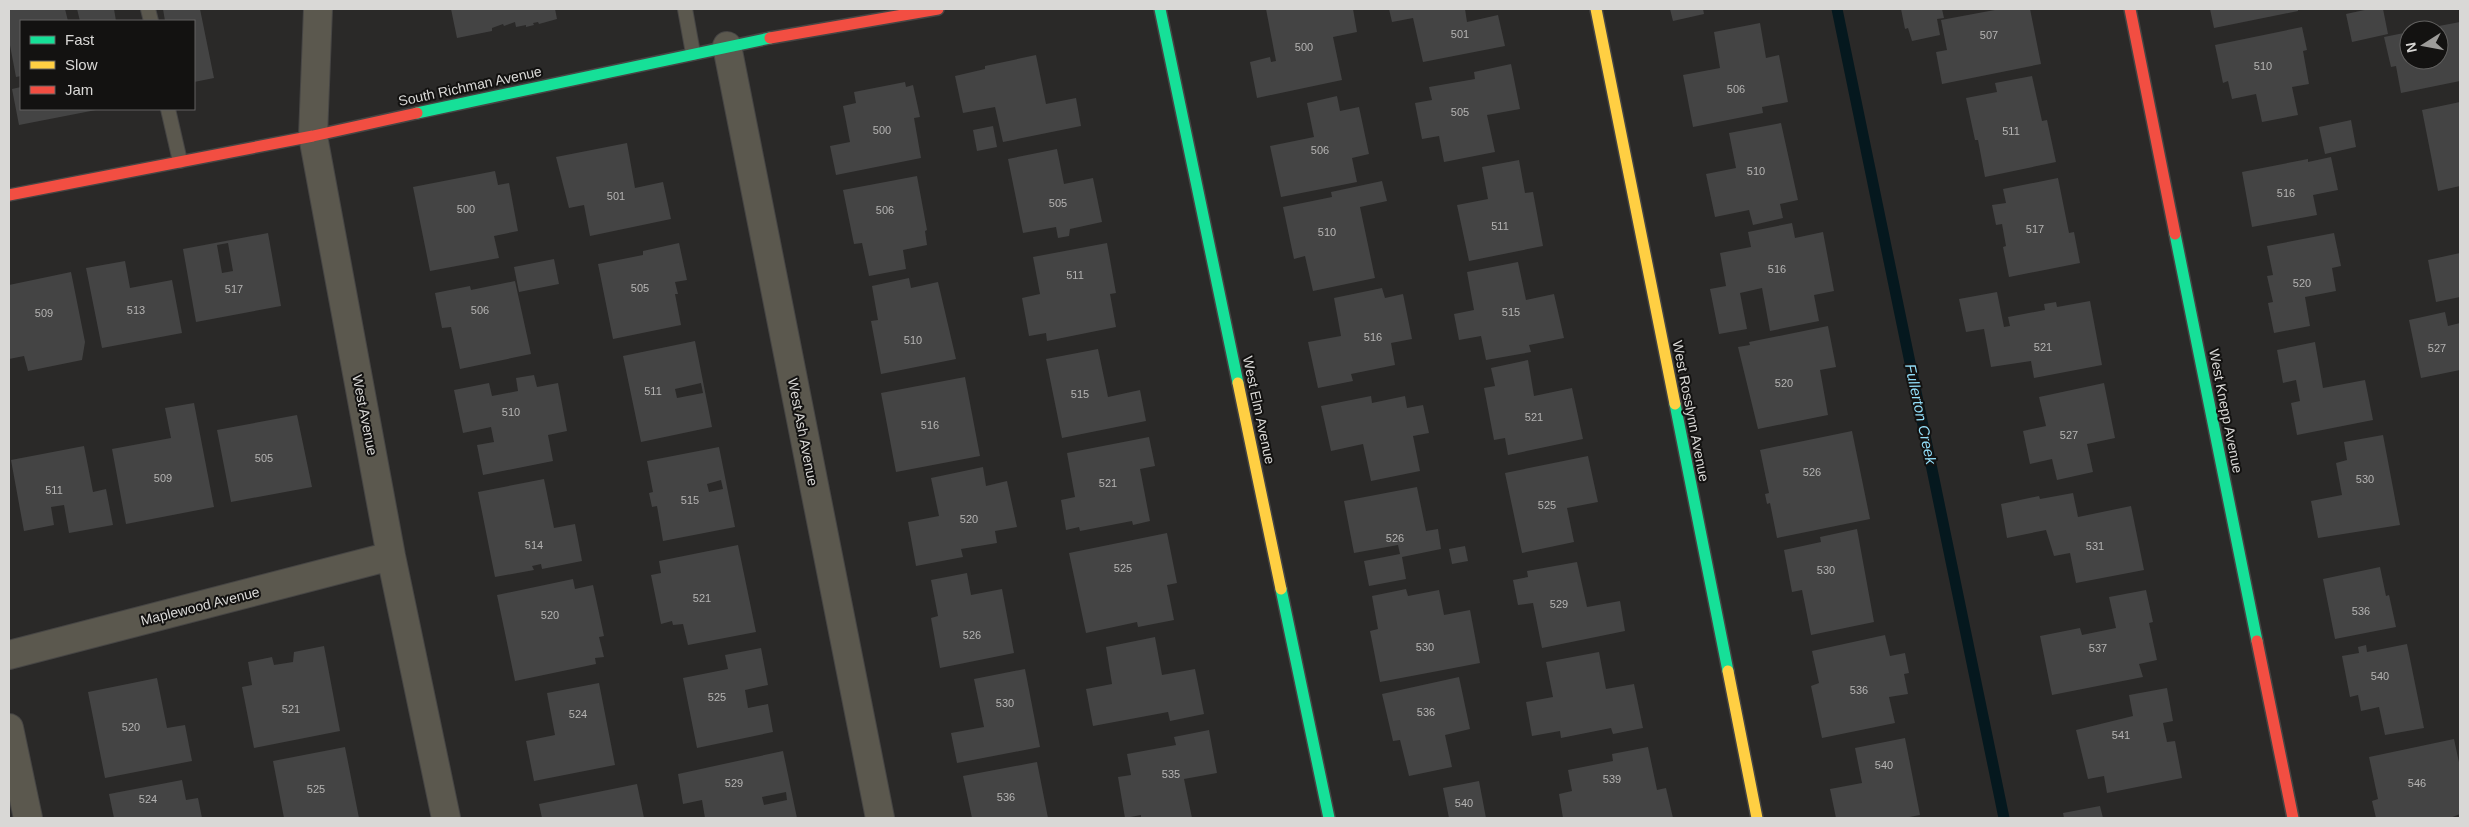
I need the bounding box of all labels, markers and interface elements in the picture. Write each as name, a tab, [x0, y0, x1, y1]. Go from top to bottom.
legend	[20, 20, 195, 110]
north arrow	[2399, 20, 2449, 70]
house number: 501	[1451, 28, 1469, 40]
house number: 507	[1980, 29, 1998, 41]
text: Fast	[65, 31, 95, 48]
house number: 500	[1295, 41, 1313, 53]
text: N	[2402, 41, 2420, 54]
text: Slow	[65, 56, 98, 73]
house number: 510	[2254, 60, 2272, 72]
street label: South Richman Avenue	[397, 63, 543, 109]
text: Jam	[65, 81, 93, 98]
house number: 506	[1727, 83, 1745, 95]
house number: 505	[1451, 106, 1469, 118]
house number: 500	[873, 124, 891, 136]
house number: 511	[2002, 125, 2020, 137]
house number: 506	[1311, 144, 1329, 156]
house number: 510	[1747, 165, 1765, 177]
house number: 516	[2277, 187, 2295, 199]
house number: 501	[607, 190, 625, 202]
house number: 505	[1049, 197, 1067, 209]
house number: 500	[457, 203, 475, 215]
house number: 506	[876, 204, 894, 216]
house number: 511	[1491, 220, 1509, 232]
house number: 517	[2026, 223, 2044, 235]
house number: 510	[1318, 226, 1336, 238]
house number: 516	[1768, 263, 1786, 275]
house number: 511	[1066, 269, 1084, 281]
house number: 520	[2293, 277, 2311, 289]
house number: 505	[631, 282, 649, 294]
house number: 517	[225, 283, 243, 295]
house number: 513	[127, 304, 145, 316]
house number: 506	[471, 304, 489, 316]
house number: 515	[1502, 306, 1520, 318]
house number: 509	[35, 307, 53, 319]
house number: 516	[1364, 331, 1382, 343]
house number: 510	[904, 334, 922, 346]
street label: West Rosslynn Avenue	[1669, 339, 1713, 483]
house number: 521	[2034, 341, 2052, 353]
house number: 527	[2428, 342, 2446, 354]
street label: West Knepp Avenue	[2206, 347, 2246, 475]
street label: West Elm Avenue	[1240, 355, 1278, 466]
water label: Fullerton Creek	[1902, 362, 1940, 467]
street label: West Avenue	[349, 373, 381, 457]
street label: West Ash Avenue	[785, 377, 821, 487]
house number: 520	[1775, 377, 1793, 389]
house number: 511	[644, 385, 662, 397]
house number: 515	[1071, 388, 1089, 400]
house number: 510	[502, 406, 520, 418]
house number: 521	[1525, 411, 1543, 423]
house number: 516	[921, 419, 939, 431]
house number: 527	[2060, 429, 2078, 441]
house number: 505	[255, 452, 273, 464]
house number: 526	[1803, 466, 1821, 478]
house number: 509	[154, 472, 172, 484]
house number: 530	[2356, 473, 2374, 485]
house number: 521	[1099, 477, 1117, 489]
house number: 511	[45, 484, 63, 496]
house number: 515	[681, 494, 699, 506]
house number: 525	[1538, 499, 1556, 511]
house number: 520	[960, 513, 978, 525]
house number: 526	[1386, 532, 1404, 544]
house number: 514	[525, 539, 543, 551]
house number: 531	[2086, 540, 2104, 552]
house number: 525	[1114, 562, 1132, 574]
house number: 530	[1817, 564, 1835, 576]
street label: Maplewood Avenue	[139, 583, 261, 629]
house number: 521	[693, 592, 711, 604]
house number: 529	[1550, 598, 1568, 610]
house number: 536	[2352, 605, 2370, 617]
house number: 520	[541, 609, 559, 621]
house number: 526	[963, 629, 981, 641]
house number: 530	[1416, 641, 1434, 653]
house number: 537	[2089, 642, 2107, 654]
house number: 540	[2371, 670, 2389, 682]
house number: 536	[1850, 684, 1868, 696]
house number: 525	[708, 691, 726, 703]
house number: 530	[996, 697, 1014, 709]
house number: 521	[282, 703, 300, 715]
house number: 536	[1417, 706, 1435, 718]
house number: 524	[569, 708, 587, 720]
house number: 520	[122, 721, 140, 733]
house number: 541	[2112, 729, 2130, 741]
house number: 540	[1875, 759, 1893, 771]
house number: 535	[1162, 768, 1180, 780]
house number: 539	[1603, 773, 1621, 785]
house number: 529	[725, 777, 743, 789]
house number: 546	[2408, 777, 2426, 789]
house number: 525	[307, 783, 325, 795]
house number: 536	[997, 791, 1015, 803]
house number: 524	[139, 793, 157, 805]
house number: 540	[1455, 797, 1473, 809]

